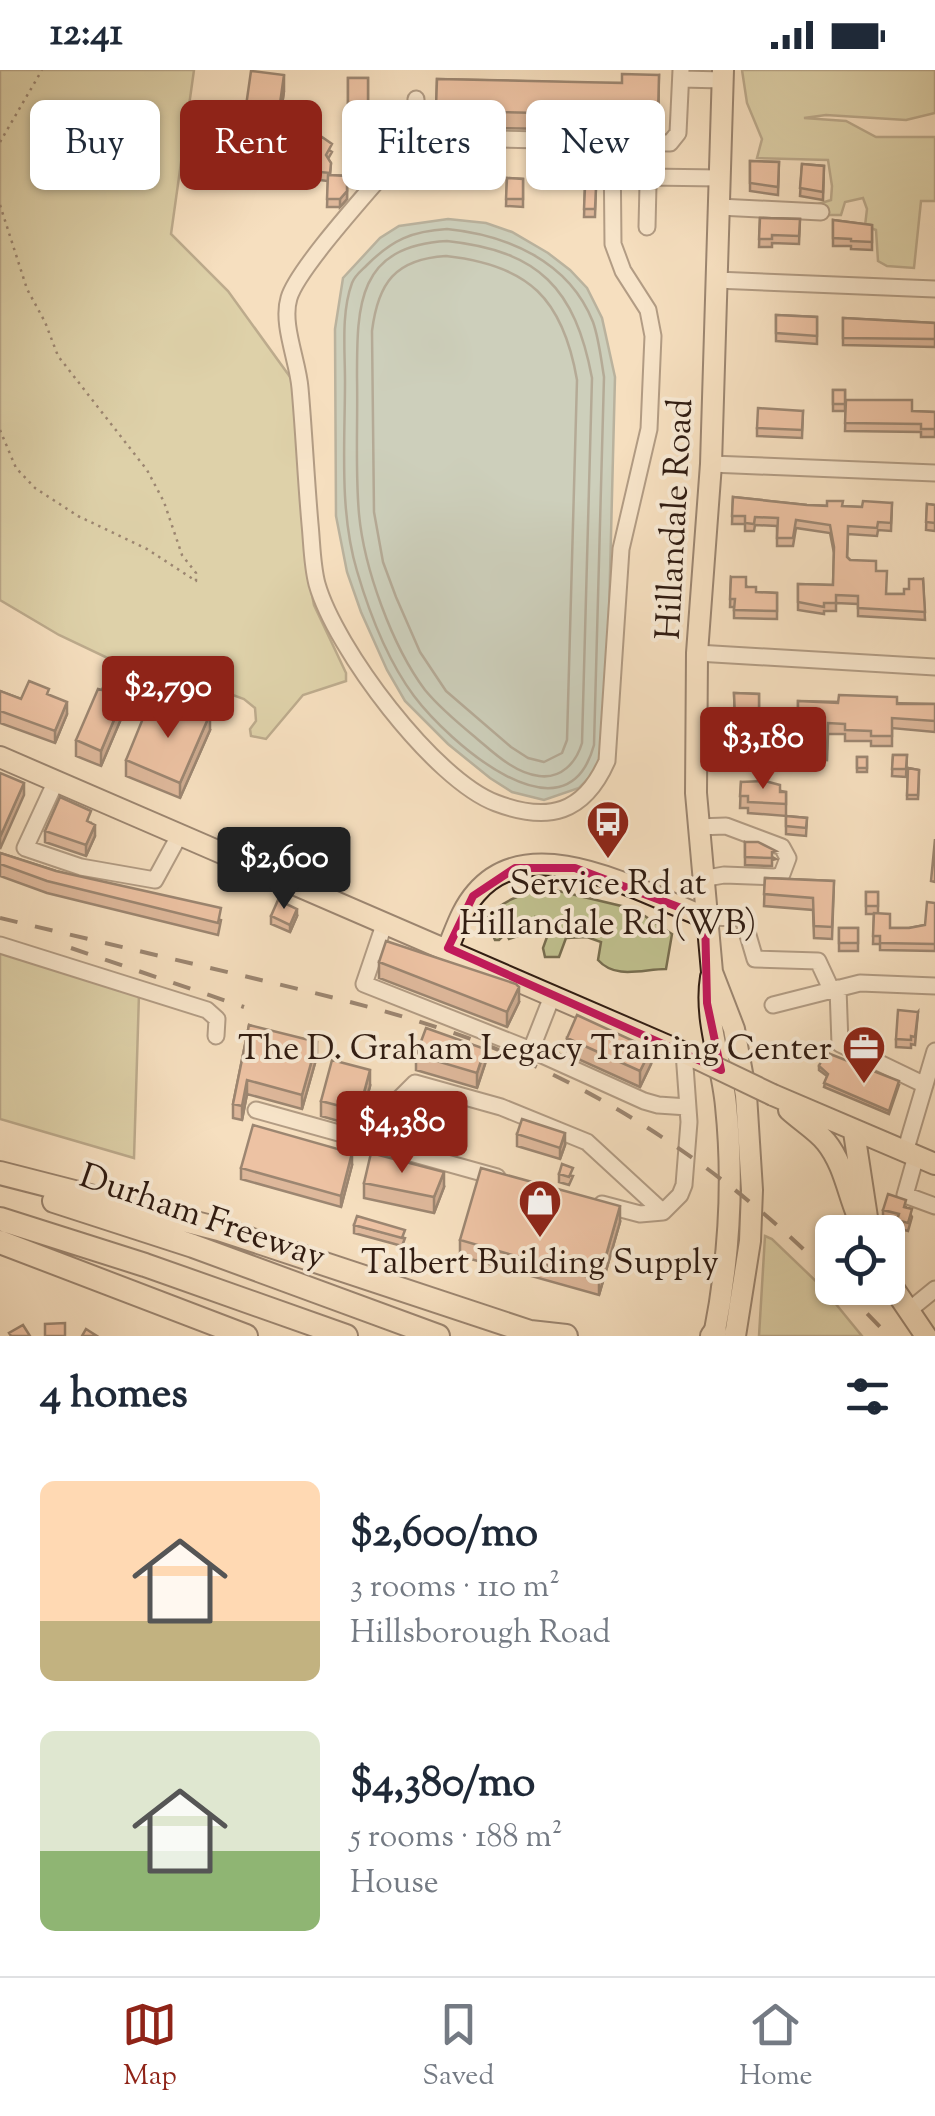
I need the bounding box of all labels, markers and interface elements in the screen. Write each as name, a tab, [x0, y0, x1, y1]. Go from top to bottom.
text: 12:41	[50, 8, 123, 62]
chip: Buy	[30, 100, 160, 190]
chip: Rent	[180, 100, 322, 190]
chip: Filters	[342, 100, 506, 190]
chip: New	[526, 100, 665, 190]
street label: Hillandale Road	[645, 397, 708, 641]
pin: $2,790	[87, 656, 249, 741]
text: $2,790	[124, 665, 212, 711]
pin: $3,180	[682, 707, 844, 792]
text: $3,180	[722, 716, 804, 762]
bus stop icon: Service Rd at Hillandale Rd (WB)	[585, 799, 631, 860]
pin: $2,600	[203, 827, 365, 912]
text: $2,600	[239, 836, 329, 882]
place label: Service Rd at Hillandale Rd (WB)	[460, 860, 756, 951]
office icon: The D. Graham Legacy Training Center	[841, 1024, 887, 1085]
place label: The D. Graham Legacy Training Center	[238, 1025, 832, 1076]
pin: $4,380	[321, 1091, 483, 1176]
text: $4,380	[358, 1100, 446, 1146]
street label: Durham Freeway	[72, 1152, 332, 1284]
shop icon: Talbert Building Supply	[517, 1178, 563, 1239]
map controls	[815, 1215, 905, 1305]
button: locate	[815, 1215, 905, 1305]
place label: Talbert Building Supply	[361, 1239, 719, 1290]
text: 4 homes	[40, 1366, 188, 1426]
icon: filters	[840, 1369, 895, 1424]
text: $2,600/mo	[350, 1505, 538, 1565]
icon: home	[120, 1521, 240, 1641]
text: 3 rooms · 110 m²	[350, 1565, 560, 1611]
text: Hillsborough Road	[350, 1611, 611, 1657]
text: $4,380/mo	[350, 1755, 535, 1815]
icon: home	[120, 1771, 240, 1891]
text: 5 rooms · 188 m²	[350, 1815, 562, 1861]
text: House	[350, 1861, 439, 1907]
tab: Map	[122, 1997, 177, 2097]
tab: Saved	[422, 1997, 494, 2097]
tab: Home	[739, 1997, 813, 2097]

